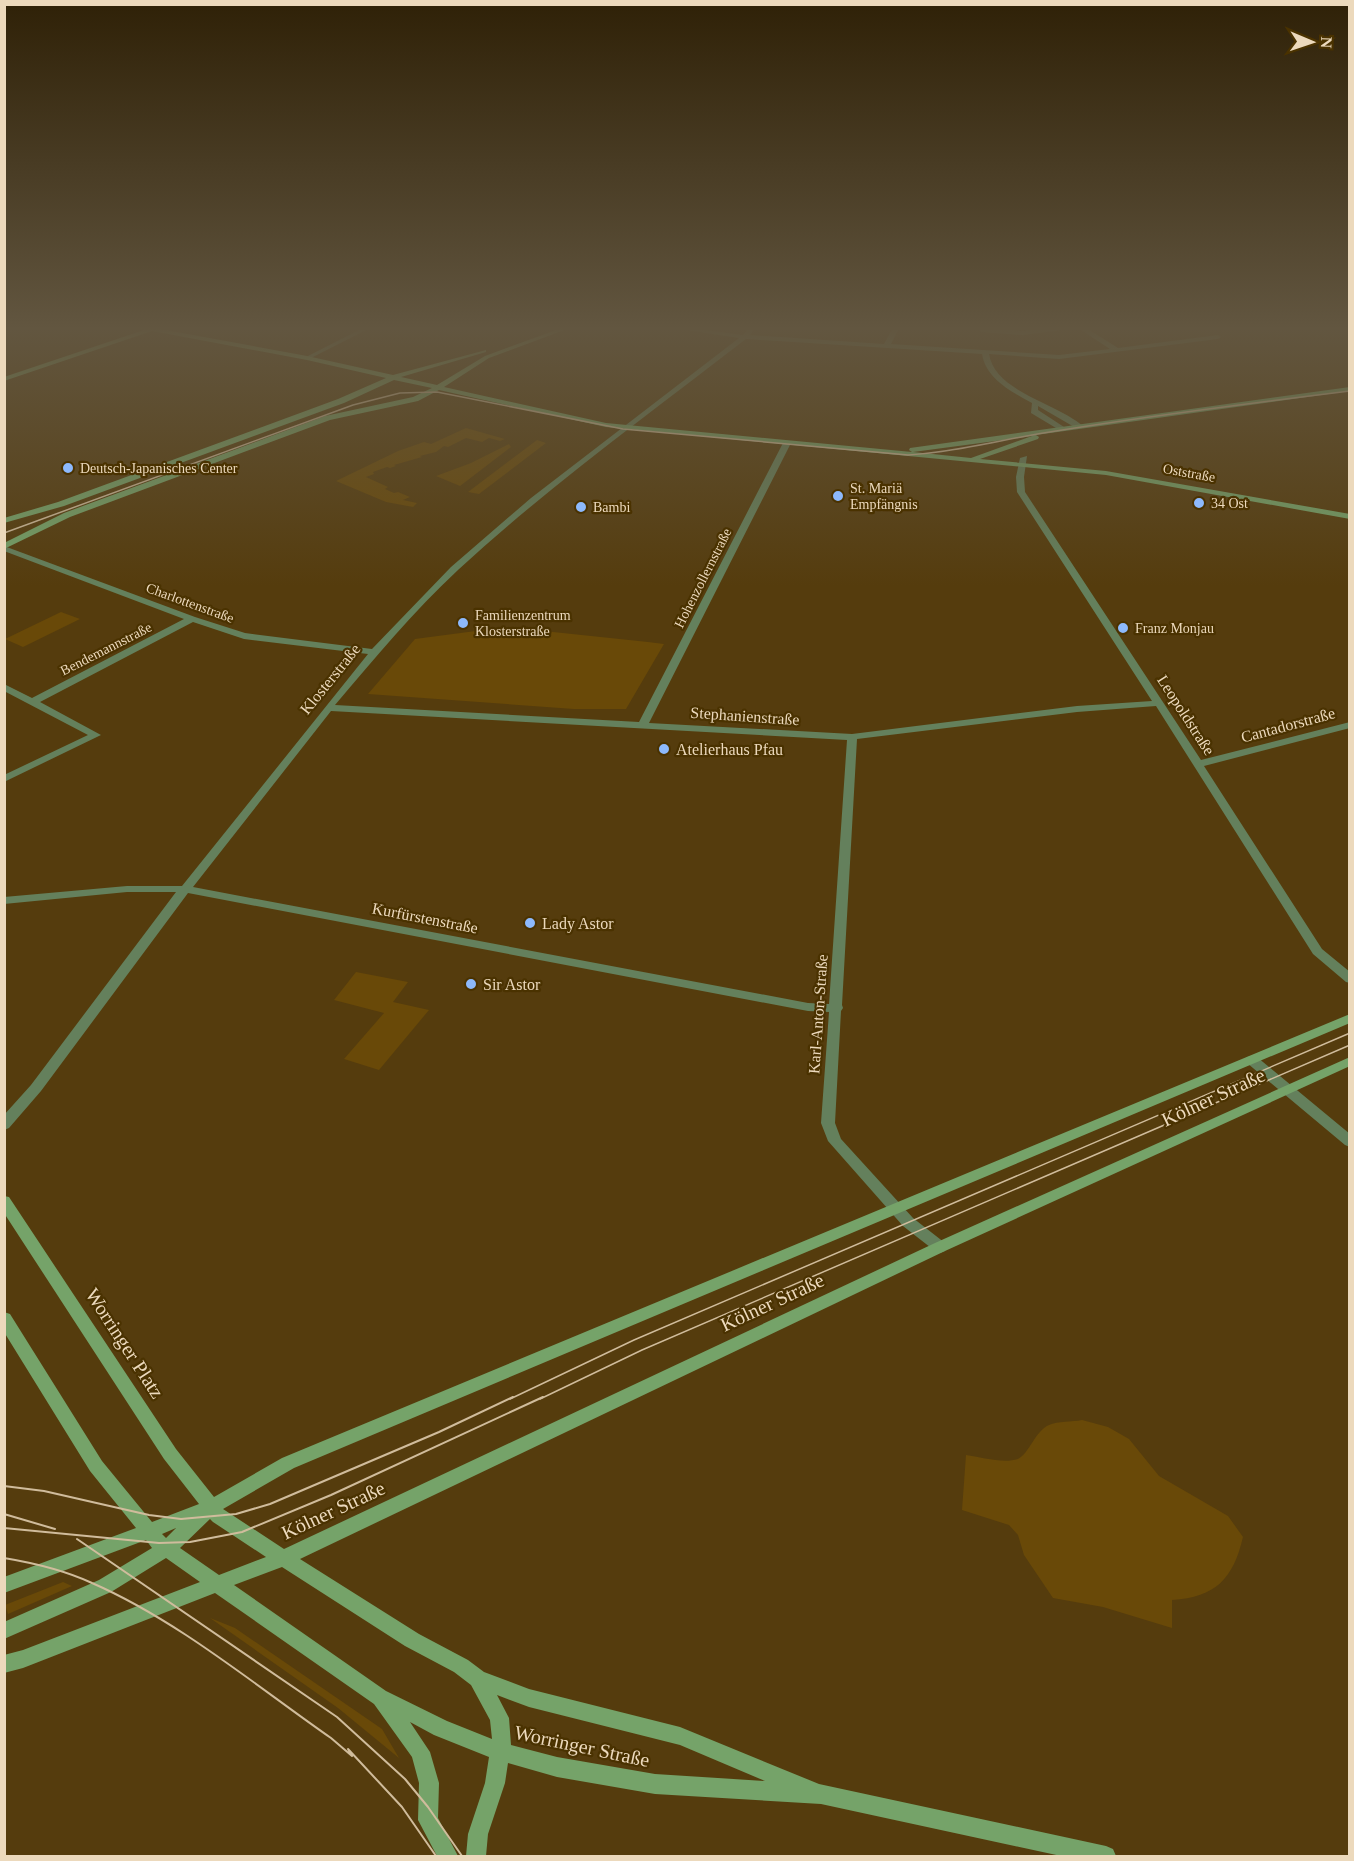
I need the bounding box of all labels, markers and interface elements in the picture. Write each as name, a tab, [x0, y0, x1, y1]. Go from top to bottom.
north arrow	[1282, 12, 1342, 72]
text: N	[1318, 36, 1335, 49]
marker: Deutsch-Japanisches Center	[61, 461, 75, 475]
place label: Deutsch-Japanisches Center	[80, 461, 238, 476]
street label: Oststraße	[1162, 461, 1216, 485]
place label: St. Mariä Empfängnis	[850, 481, 918, 512]
marker: St. Mariä Empfängnis	[831, 489, 845, 503]
marker: 34 Ost	[1192, 496, 1206, 510]
place label: 34 Ost	[1211, 496, 1248, 511]
marker: Bambi	[574, 500, 588, 514]
place label: Bambi	[593, 500, 630, 515]
street label: Hohenzollernstraße	[671, 526, 735, 630]
street label: Charlottenstraße	[144, 580, 236, 626]
place label: Familienzentrum Klosterstraße	[475, 608, 571, 639]
marker: Familienzentrum Klosterstraße	[456, 616, 470, 630]
street label: Bendemannstraße	[58, 620, 154, 678]
marker: Franz Monjau	[1116, 621, 1130, 635]
place label: Franz Monjau	[1135, 621, 1214, 636]
street label: Klosterstraße	[297, 641, 363, 717]
street label: Leopoldstraße	[1153, 672, 1218, 759]
street label: Stephanienstraße	[690, 704, 800, 729]
street label: Cantadorstraße	[1239, 704, 1337, 746]
place label: Atelierhaus Pfau	[676, 741, 783, 758]
marker: Atelierhaus Pfau	[657, 742, 671, 756]
street label: Kurfürstenstraße	[371, 899, 479, 937]
place label: Lady Astor	[542, 915, 614, 933]
marker: Lady Astor	[523, 916, 537, 930]
street label: Karl-Anton-Straße	[805, 954, 831, 1074]
place label: Sir Astor	[483, 976, 541, 993]
marker: Sir Astor	[464, 977, 478, 991]
street label: Kölner Straße	[1158, 1063, 1268, 1131]
street label: Kölner Straße	[717, 1268, 827, 1336]
street label: Worringer Platz	[80, 1284, 169, 1403]
street label: Kölner Straße	[278, 1476, 388, 1544]
street label: Worringer Straße	[512, 1721, 652, 1772]

